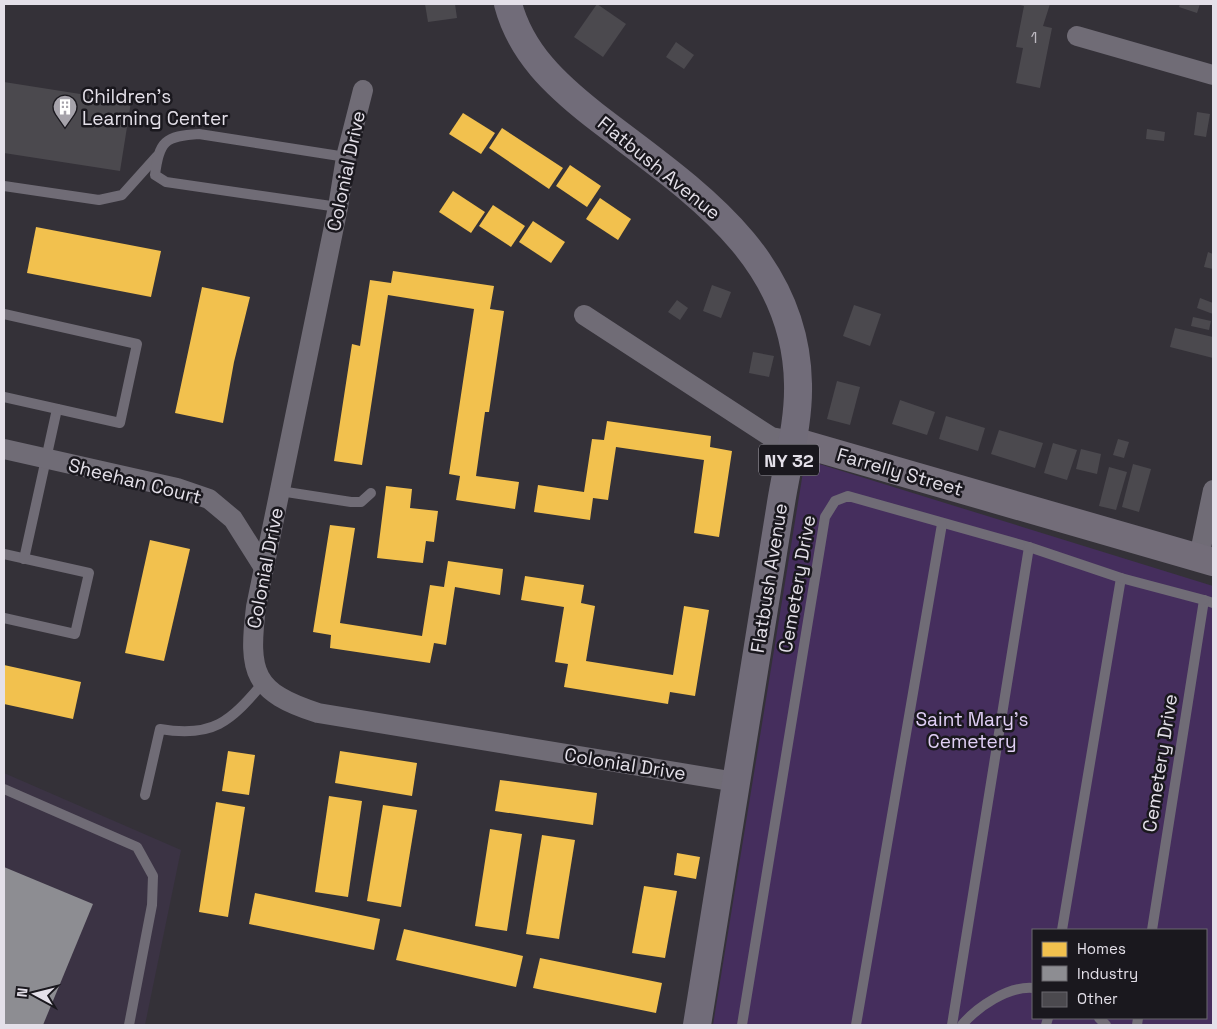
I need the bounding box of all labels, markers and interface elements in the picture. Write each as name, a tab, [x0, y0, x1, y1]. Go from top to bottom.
house number: 1	[1031, 27, 1037, 48]
place label: Children's Learning Center	[82, 84, 228, 131]
building icon: Children's Learning Center	[52, 94, 78, 128]
street label: Colonial Drive	[321, 108, 371, 234]
street label: Flatbush Avenue	[592, 111, 726, 225]
street label: Farrelly Street	[834, 442, 966, 502]
road number: NY 32	[759, 444, 819, 476]
street label: Sheehan Court	[66, 452, 204, 510]
street label: Flatbush Avenue	[745, 501, 793, 655]
street label: Colonial Drive	[241, 505, 289, 631]
street label: Cemetery Drive	[773, 513, 821, 655]
street label: Cemetery Drive	[1137, 692, 1183, 834]
park label: Saint Mary's Cemetery	[915, 707, 1029, 754]
street label: Colonial Drive	[562, 742, 688, 786]
legend	[1032, 929, 1207, 1019]
text: Homes	[1077, 939, 1126, 958]
text: Industry	[1077, 964, 1138, 983]
north arrow	[10, 969, 60, 1019]
text: N	[13, 987, 32, 998]
text: Other	[1077, 989, 1118, 1008]

